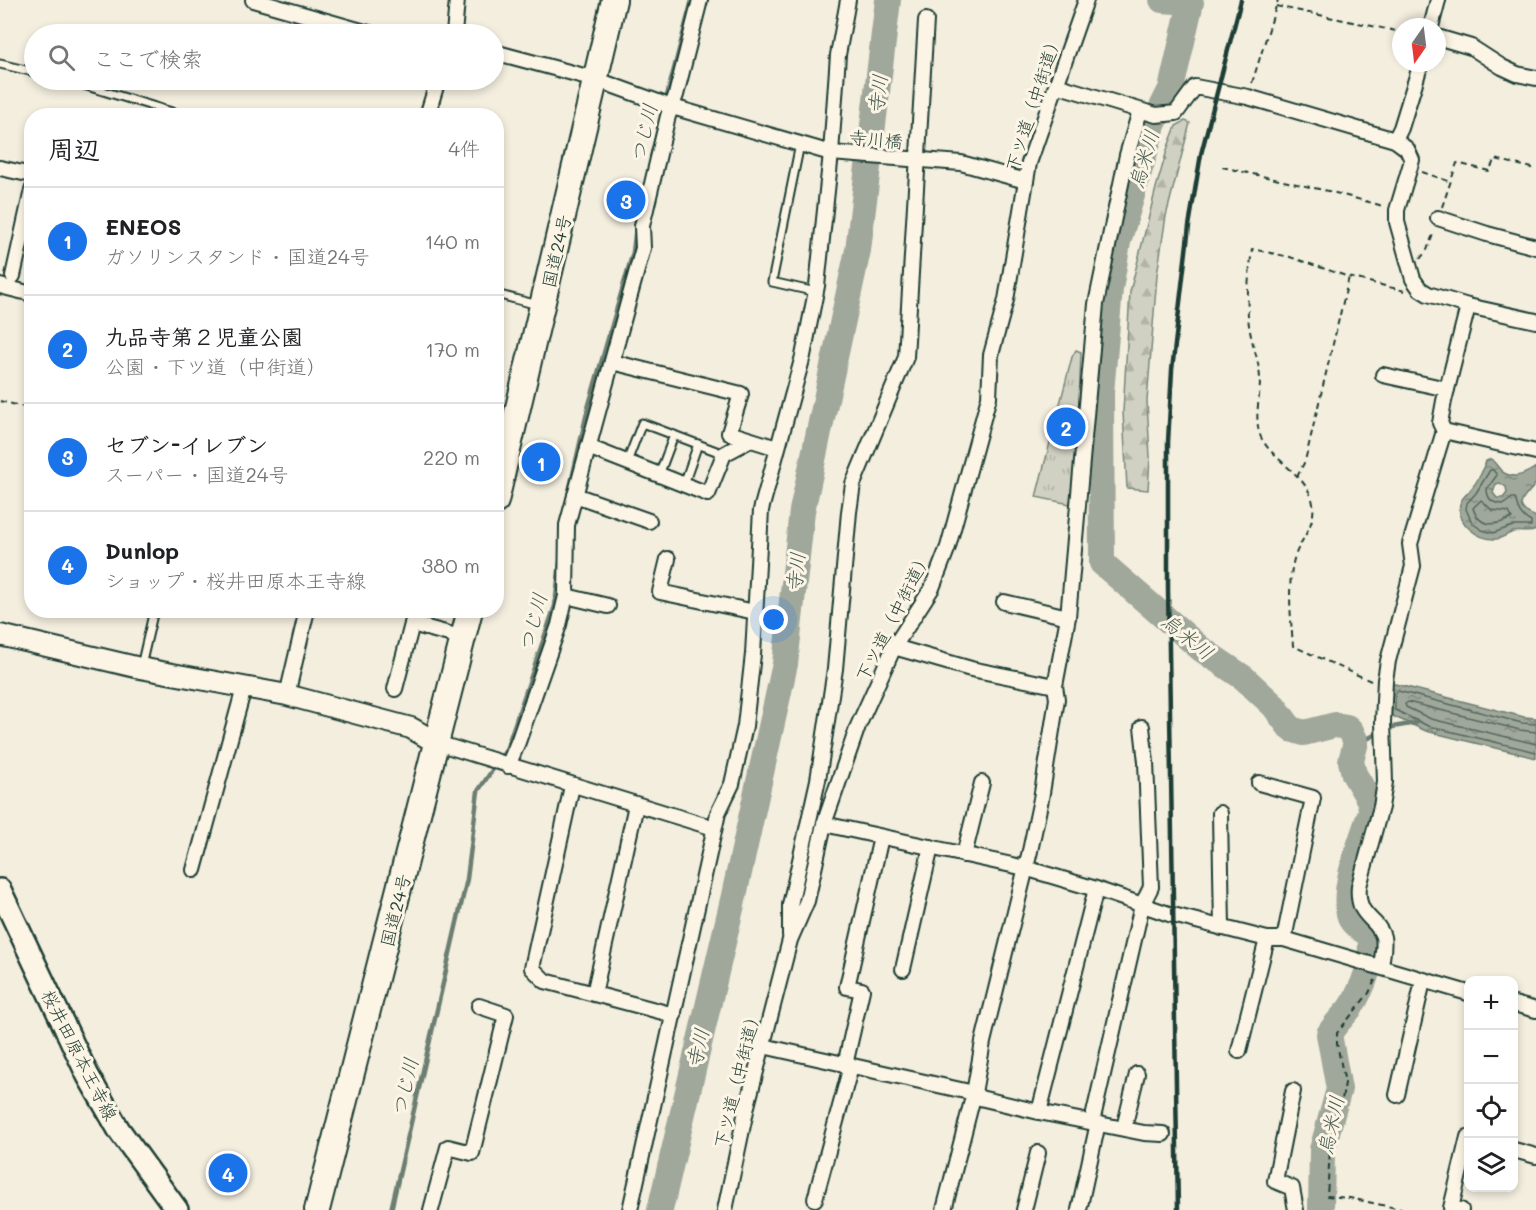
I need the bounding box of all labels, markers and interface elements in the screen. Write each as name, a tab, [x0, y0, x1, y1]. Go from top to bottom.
north arrow	[1392, 18, 1446, 72]
search box	[24, 24, 504, 90]
street label: 下ツ道（中街道）	[999, 30, 1067, 174]
icon: search	[45, 41, 78, 74]
text: ここで検索	[93, 44, 203, 73]
water label: 寺川	[862, 73, 892, 115]
water label: つじ川	[624, 101, 662, 165]
street label: 寺川橋	[848, 125, 904, 153]
water label: 烏米川	[1122, 127, 1164, 191]
text: 周辺	[48, 132, 100, 166]
text: 4件	[448, 135, 480, 161]
pin: 3	[606, 178, 646, 222]
text: ENEOS	[105, 212, 182, 241]
street label: 国道24号	[536, 212, 576, 290]
text: 1	[63, 228, 72, 254]
text: 140 m	[425, 228, 480, 254]
text: ガソリンスタンド · 国道24号	[105, 243, 370, 269]
text: 九品寺第２児童公園	[105, 322, 303, 351]
text: 2	[62, 336, 73, 362]
text: 170 m	[425, 336, 480, 362]
text: 公園 · 下ツ道（中街道）	[105, 353, 327, 379]
pin: 2	[1046, 404, 1086, 450]
text: セブン-イレブン	[105, 430, 268, 459]
pin: 1	[522, 440, 560, 484]
text: 3	[62, 444, 74, 470]
text: 220 m	[423, 444, 480, 470]
text: スーパー · 国道24号	[105, 461, 289, 487]
text: Dunlop	[105, 536, 179, 565]
street label: 下ツ道（中街道）	[850, 546, 936, 686]
water label: 寺川	[780, 551, 810, 593]
text: 4	[61, 552, 74, 578]
text: 380 m	[422, 552, 480, 578]
text: ショップ · 桜井田原本王寺線	[105, 567, 366, 593]
water label: つじ川	[512, 590, 552, 654]
your location	[759, 605, 788, 634]
water label: 烏米川	[1157, 607, 1219, 665]
street label: 国道24号	[374, 871, 416, 949]
map controls	[1464, 976, 1518, 1192]
button: +	[1464, 976, 1518, 1030]
street label: 桜井田原本王寺線	[37, 985, 123, 1125]
street label: 下ツ道（中街道）	[708, 1005, 766, 1151]
water label: 寺川	[680, 1026, 714, 1070]
button: −	[1464, 1030, 1518, 1084]
water label: つじ川	[385, 1055, 423, 1119]
button: locate	[1464, 1084, 1518, 1138]
water label: 烏米川	[1311, 1093, 1349, 1157]
button: layers	[1464, 1138, 1518, 1192]
pin: 4	[208, 1150, 248, 1196]

